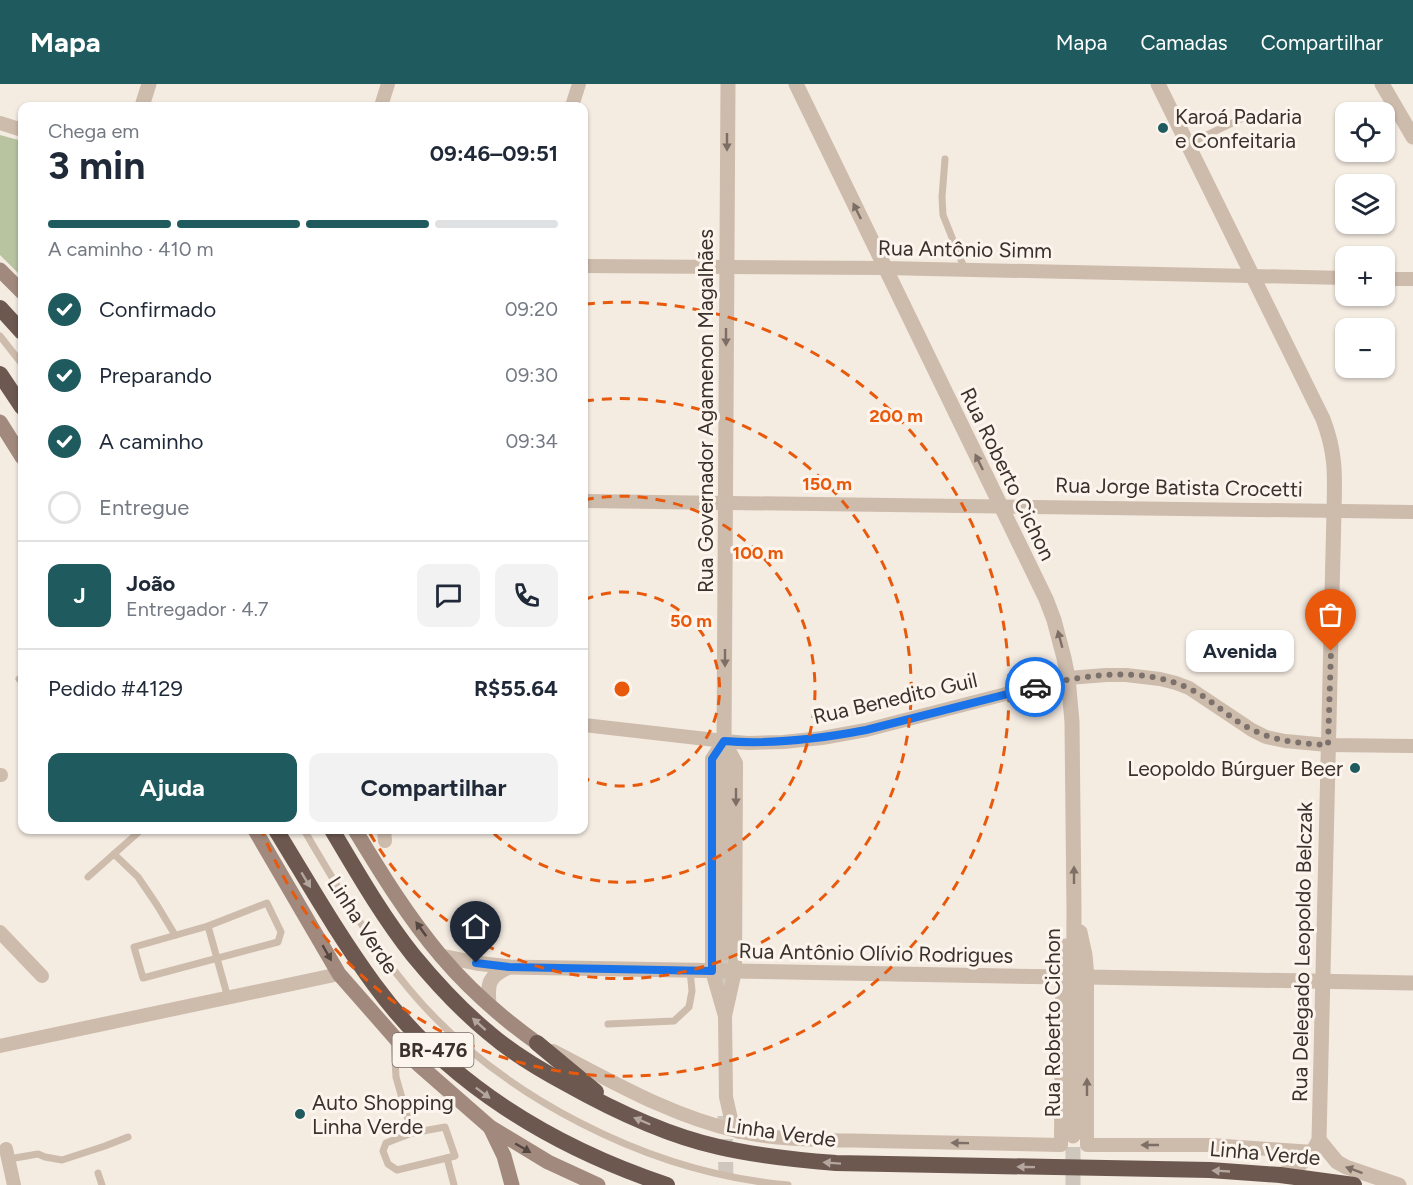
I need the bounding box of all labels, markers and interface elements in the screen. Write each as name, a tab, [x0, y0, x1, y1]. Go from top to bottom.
text: Mapa	[30, 25, 101, 59]
text: Mapa	[1056, 30, 1107, 55]
text: Camadas	[1140, 30, 1228, 55]
text: Compartilhar	[1261, 30, 1383, 55]
map controls	[1335, 102, 1395, 378]
button: locate	[1335, 102, 1395, 162]
place label: Karoá Padaria e Confeitaria	[1175, 104, 1302, 153]
text: Chega em	[48, 119, 139, 143]
marker: Karoá Padaria e Confeitaria	[1156, 121, 1170, 135]
one-way arrow	[722, 133, 732, 152]
text: 09:46–09:51	[430, 140, 558, 167]
text: 3 min	[48, 142, 145, 189]
button: layers	[1335, 174, 1395, 234]
one-way arrow	[853, 202, 863, 220]
street label: Rua Governador Agamenon Magalhães	[693, 229, 718, 593]
street label: Rua Antônio Simm	[878, 235, 1052, 263]
text: A caminho · 410 m	[48, 237, 214, 261]
button: +	[1335, 246, 1395, 306]
icon: check	[48, 293, 81, 326]
text: Confirmado	[99, 296, 216, 323]
text: 09:20	[505, 297, 558, 321]
button: −	[1335, 318, 1395, 378]
one-way arrow	[721, 328, 731, 347]
icon: check	[48, 359, 81, 392]
text: Preparando	[99, 362, 212, 389]
text: 09:30	[505, 363, 558, 387]
street label: Rua Roberto Cichon	[955, 383, 1061, 565]
text: 200 m	[869, 405, 923, 427]
icon: check	[48, 425, 81, 458]
text: A caminho	[99, 428, 204, 455]
text: 09:34	[506, 429, 558, 453]
one-way arrow	[975, 453, 985, 471]
street label: Rua Jorge Batista Crocetti	[1055, 472, 1303, 502]
text: 150 m	[802, 473, 852, 495]
text: Entregue	[99, 494, 189, 521]
text: 100 m	[733, 542, 783, 564]
button: chat	[417, 564, 480, 627]
button: phone	[495, 564, 558, 627]
text: João	[126, 570, 175, 597]
text: J	[73, 582, 86, 609]
pin	[1305, 589, 1356, 651]
text: Entregador · 4.7	[126, 597, 269, 621]
icon: bag	[1314, 598, 1347, 631]
text: 50 m	[670, 610, 712, 632]
one-way arrow	[1054, 630, 1064, 648]
callout: Avenida	[1187, 630, 1295, 672]
text: Avenida	[1203, 639, 1277, 663]
one-way arrow	[720, 649, 729, 668]
courier	[1005, 657, 1065, 717]
street label: Rua Benedito Guil	[810, 667, 980, 729]
icon: car	[1019, 671, 1052, 704]
text: Pedido #4129	[48, 675, 183, 702]
text: R$55.64	[474, 675, 558, 702]
centre of rings	[612, 679, 632, 699]
button: Ajuda	[48, 753, 297, 822]
button: Compartilhar	[309, 753, 558, 822]
place label: Leopoldo Búrguer Beer	[1127, 756, 1343, 781]
marker: Leopoldo Búrguer Beer	[1348, 761, 1362, 775]
one-way arrow	[731, 787, 741, 806]
street label: Rua Delegado Leopoldo Belczak	[1287, 801, 1317, 1102]
one-way arrow	[1069, 866, 1079, 885]
one-way arrow	[301, 872, 312, 888]
street label: Linha Verde	[322, 872, 404, 978]
pin	[450, 901, 501, 963]
icon: home	[459, 910, 492, 943]
one-way arrow	[415, 922, 427, 937]
street label: Rua Roberto Cichon	[1040, 928, 1065, 1118]
street label: Rua Antônio Olívio Rodrigues	[739, 938, 1013, 968]
one-way arrow	[321, 944, 331, 961]
one-way arrow	[472, 1018, 487, 1031]
road number: BR-476	[392, 1033, 474, 1067]
one-way arrow	[1082, 1077, 1092, 1096]
one-way arrow	[476, 1086, 491, 1098]
place label: Auto Shopping Linha Verde	[312, 1090, 454, 1139]
marker: Auto Shopping Linha Verde	[293, 1107, 307, 1121]
street label: Linha Verde	[724, 1112, 838, 1152]
one-way arrow	[633, 1116, 651, 1126]
street label: Linha Verde	[1209, 1136, 1321, 1170]
one-way arrow	[951, 1138, 970, 1148]
one-way arrow	[1140, 1140, 1159, 1150]
one-way arrow	[515, 1142, 531, 1153]
one-way arrow	[822, 1158, 841, 1167]
one-way arrow	[1017, 1162, 1036, 1172]
one-way arrow	[1345, 1164, 1363, 1174]
one-way arrow	[1212, 1166, 1231, 1175]

